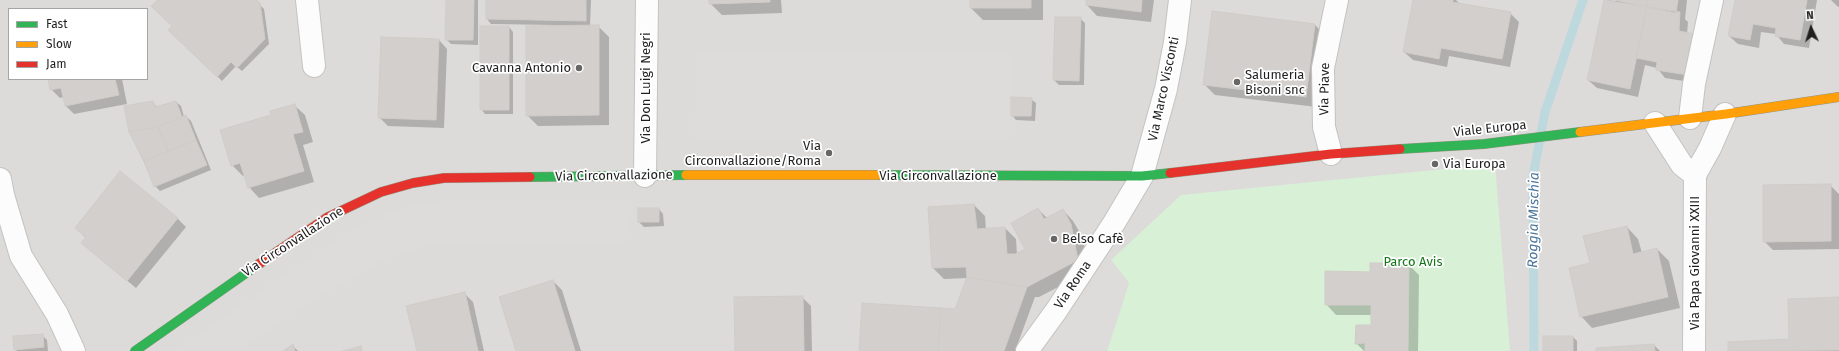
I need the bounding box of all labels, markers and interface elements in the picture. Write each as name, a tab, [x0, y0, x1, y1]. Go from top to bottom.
legend	[8, 8, 148, 80]
north arrow	[1791, 8, 1831, 48]
text: N	[1806, 9, 1814, 22]
text: Fast	[46, 17, 68, 31]
street label: Via Don Luigi Negri	[638, 32, 654, 144]
street label: Via Marco Visconti	[1145, 35, 1183, 143]
text: Slow	[46, 37, 72, 51]
text: Jam	[46, 57, 66, 71]
place label: Cavanna Antonio	[472, 60, 571, 76]
street label: Via Piave	[1317, 62, 1333, 116]
marker: Cavanna Antonio	[574, 63, 584, 73]
place label: Salumeria Bisoni snc	[1245, 67, 1305, 98]
marker: Salumeria Bisoni snc	[1232, 77, 1242, 87]
street label: Viale Europa	[1453, 117, 1527, 141]
place label: Via Circonvallazione/Roma	[685, 138, 821, 169]
marker: Via Circonvallazione/Roma	[824, 148, 834, 158]
place label: Via Europa	[1443, 156, 1506, 172]
marker: Via Europa	[1430, 159, 1440, 169]
street label: Via Circonvallazione	[555, 167, 673, 185]
street label: Via Circonvallazione	[879, 168, 997, 184]
water label: Roggia Mischia	[1525, 172, 1543, 268]
street label: Via Papa Giovanni XXIII	[1687, 196, 1703, 330]
street label: Via Circonvallazione	[239, 203, 347, 281]
place label: Belso Cafè	[1062, 231, 1123, 247]
marker: Belso Cafè	[1049, 234, 1059, 244]
park label: Parco Avis	[1383, 254, 1443, 270]
street label: Via Roma	[1051, 258, 1095, 312]

